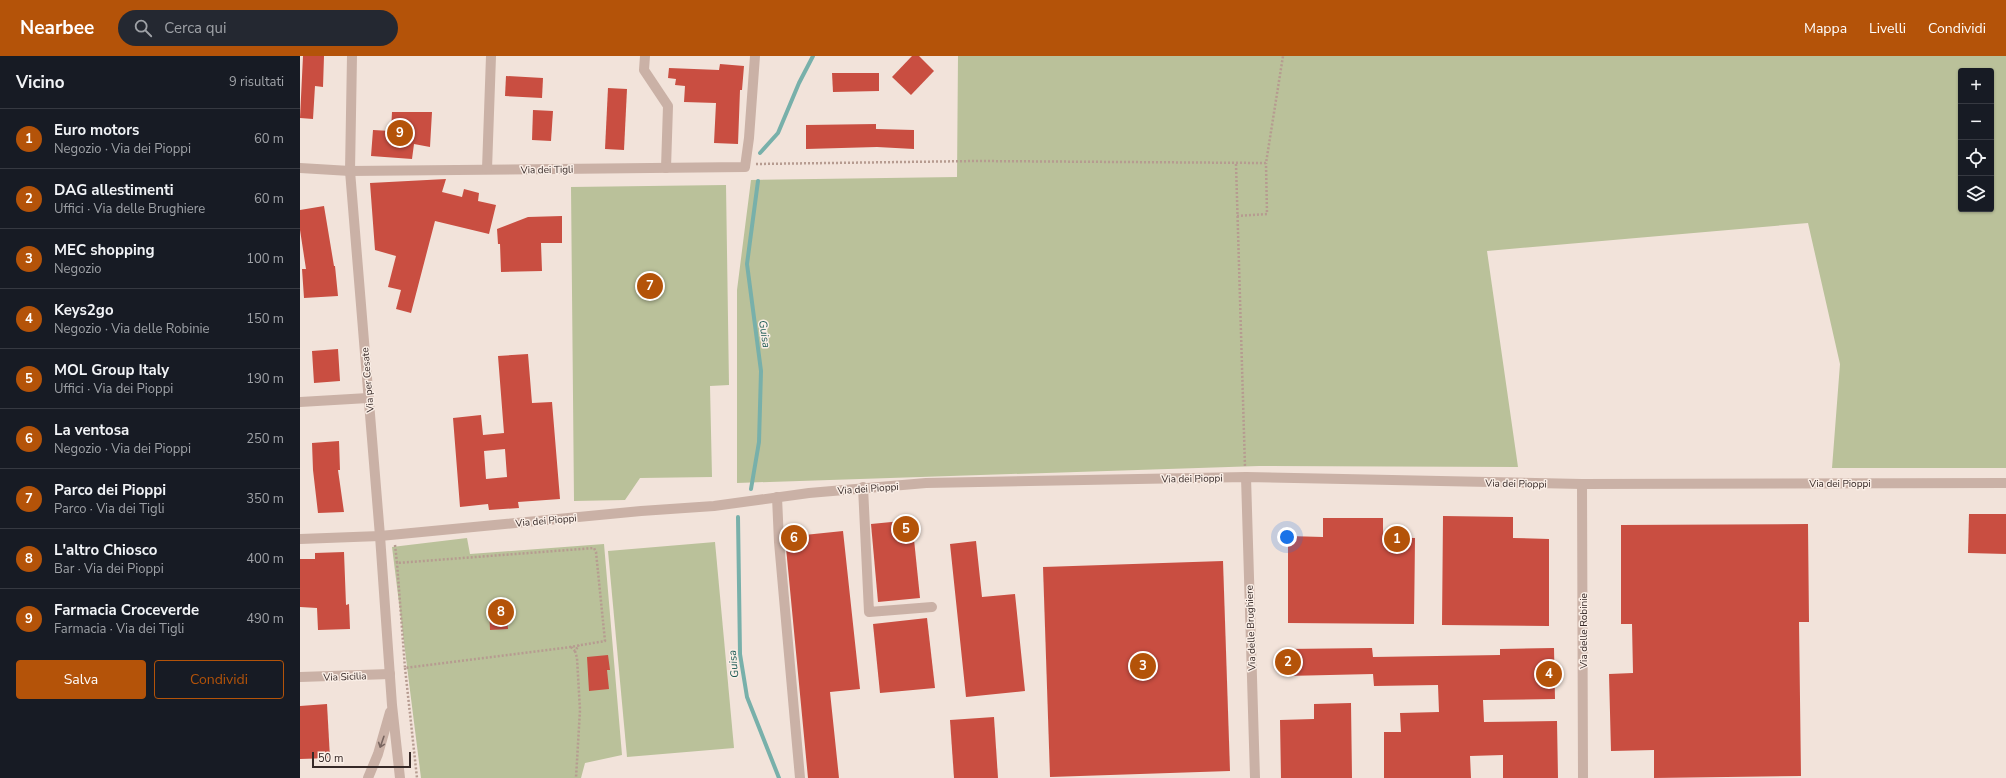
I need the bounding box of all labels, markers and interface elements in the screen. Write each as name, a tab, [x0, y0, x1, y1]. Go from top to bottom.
search box	[118, 10, 398, 46]
text: Nearbee	[20, 15, 94, 41]
icon: search	[132, 17, 154, 39]
text: Cerca qui	[164, 18, 227, 38]
text: Mappa	[1804, 19, 1847, 38]
text: Livelli	[1869, 19, 1906, 38]
text: Condividi	[1928, 19, 1986, 38]
map controls	[1958, 68, 1994, 212]
button: +	[1958, 68, 1994, 104]
text: Vicino	[16, 71, 65, 94]
text: 9 risultati	[229, 73, 284, 91]
button: −	[1958, 104, 1994, 140]
pin: 9	[387, 118, 413, 148]
text: Euro motors	[54, 120, 139, 140]
text: 1	[25, 130, 33, 148]
text: 60 m	[254, 130, 284, 148]
text: Negozio · Via dei Pioppi	[54, 140, 191, 158]
button: locate	[1958, 140, 1994, 176]
street label: Via dei Tigli	[520, 163, 573, 177]
button: layers	[1958, 176, 1994, 212]
text: DAG allestimenti	[54, 180, 174, 200]
text: 2	[25, 190, 33, 208]
text: 60 m	[254, 190, 284, 208]
text: Uffici · Via delle Brughiere	[54, 200, 205, 218]
text: MEC shopping	[54, 240, 155, 260]
text: 3	[25, 250, 33, 268]
text: 100 m	[246, 250, 284, 268]
text: Negozio	[54, 260, 102, 278]
pin: 7	[637, 271, 663, 301]
text: Keys2go	[54, 300, 114, 320]
text: 4	[25, 310, 33, 328]
text: 150 m	[246, 310, 284, 328]
water label: Guisa	[755, 319, 774, 349]
text: Negozio · Via delle Robinie	[54, 320, 209, 338]
street label: Via per Cesate	[358, 347, 378, 414]
text: MOL Group Italy	[54, 360, 169, 380]
text: 5	[25, 370, 33, 388]
text: 190 m	[246, 370, 284, 388]
text: Uffici · Via dei Pioppi	[54, 380, 173, 398]
text: La ventosa	[54, 420, 129, 440]
text: 6	[25, 430, 33, 448]
text: 250 m	[246, 430, 284, 448]
text: Negozio · Via dei Pioppi	[54, 440, 191, 458]
street label: Via dei Pioppi	[1160, 471, 1223, 487]
street label: Via dei Pioppi	[1484, 476, 1547, 492]
street label: Via dei Pioppi	[1808, 477, 1871, 491]
text: Parco dei Pioppi	[54, 480, 166, 500]
street label: Via dei Pioppi	[836, 480, 899, 498]
text: 7	[25, 490, 33, 508]
text: 350 m	[246, 490, 284, 508]
text: Parco · Via dei Tigli	[54, 500, 165, 518]
street label: Via dei Pioppi	[514, 511, 577, 531]
pin: 5	[893, 514, 919, 544]
pin: 6	[781, 523, 807, 553]
pin: 1	[1384, 524, 1410, 554]
your location	[1277, 527, 1297, 547]
text: L'altro Chiosco	[54, 540, 157, 560]
text: 8	[25, 550, 33, 568]
text: 400 m	[246, 550, 284, 568]
text: Bar · Via dei Pioppi	[54, 560, 164, 578]
street label: Via delle Brughiere	[1243, 585, 1260, 672]
street label: Via delle Robinie	[1577, 593, 1591, 670]
pin: 8	[488, 597, 514, 627]
text: Farmacia Croceverde	[54, 600, 199, 620]
text: 9	[25, 610, 33, 628]
text: 490 m	[246, 610, 284, 628]
text: Farmacia · Via dei Tigli	[54, 620, 184, 638]
pin: 2	[1275, 647, 1301, 677]
water label: Guisa	[725, 649, 742, 679]
pin: 3	[1130, 651, 1156, 681]
pin: 4	[1536, 659, 1562, 689]
button: Salva	[16, 660, 146, 699]
button: Condividi	[154, 660, 284, 699]
street label: Via Sicilia	[322, 669, 367, 685]
one-way arrow	[378, 735, 385, 748]
scale bar	[312, 750, 411, 769]
text: 50 m	[318, 751, 343, 766]

